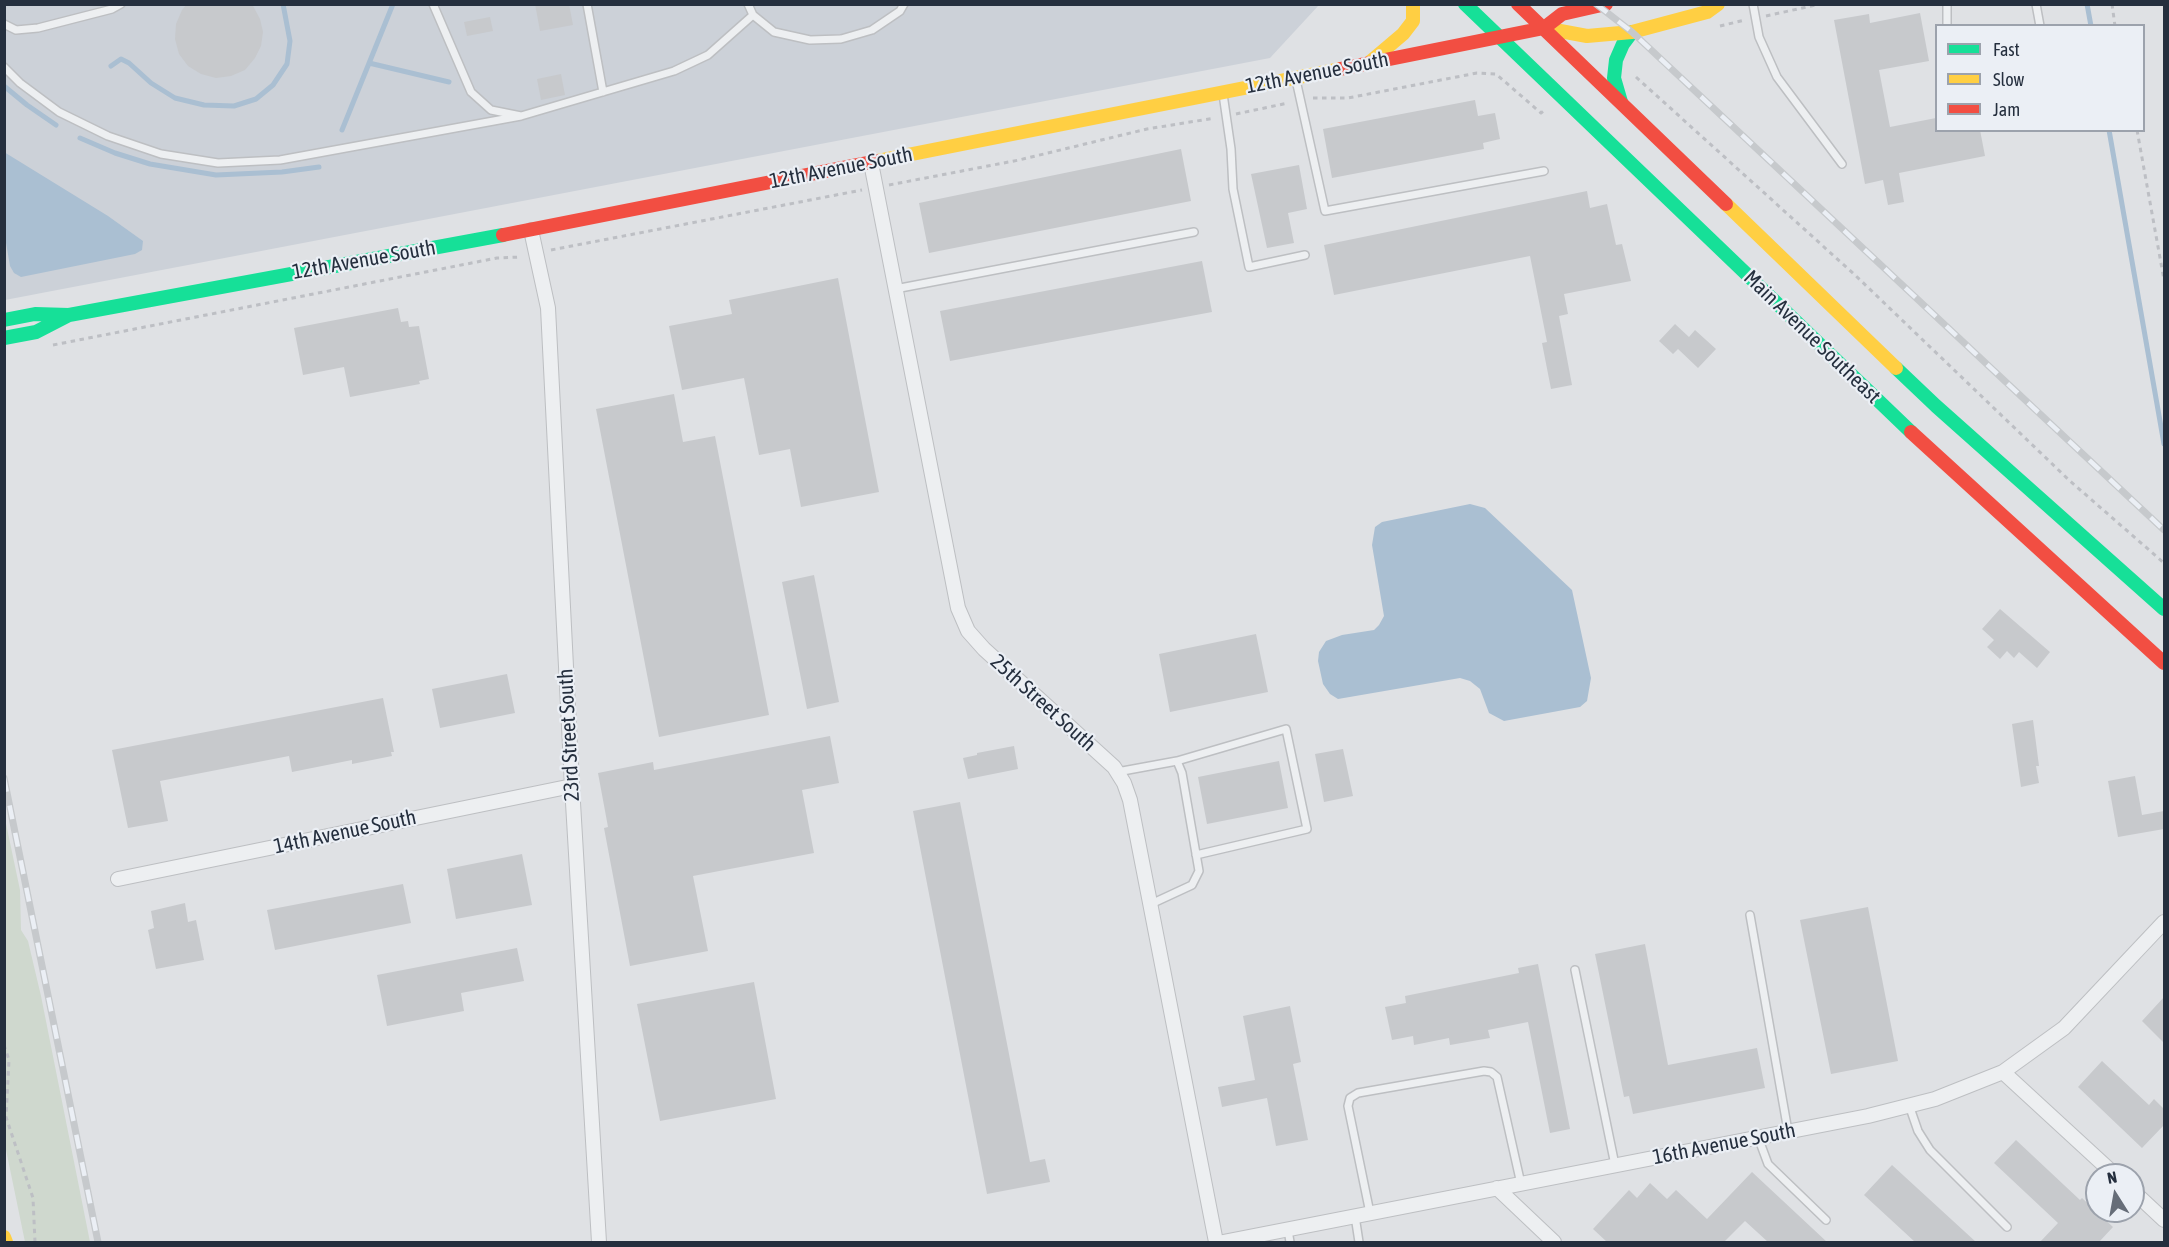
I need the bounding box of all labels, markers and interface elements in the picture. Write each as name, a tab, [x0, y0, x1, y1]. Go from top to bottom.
legend	[1935, 24, 2145, 132]
text: Fast	[1993, 39, 2020, 60]
street label: 12th Avenue South	[1243, 47, 1391, 99]
text: Slow	[1993, 69, 2024, 90]
text: Jam	[1993, 99, 2020, 120]
street label: 12th Avenue South	[767, 142, 915, 194]
street label: 12th Avenue South	[290, 235, 438, 285]
street label: Main Avenue Southeast	[1738, 265, 1886, 409]
street label: 25th Street South	[985, 649, 1101, 757]
street label: 23rd Street South	[553, 668, 585, 802]
street label: 14th Avenue South	[272, 805, 418, 859]
street label: 16th Avenue South	[1650, 1118, 1798, 1170]
north arrow	[2085, 1163, 2145, 1223]
text: N	[2106, 1168, 2118, 1187]

